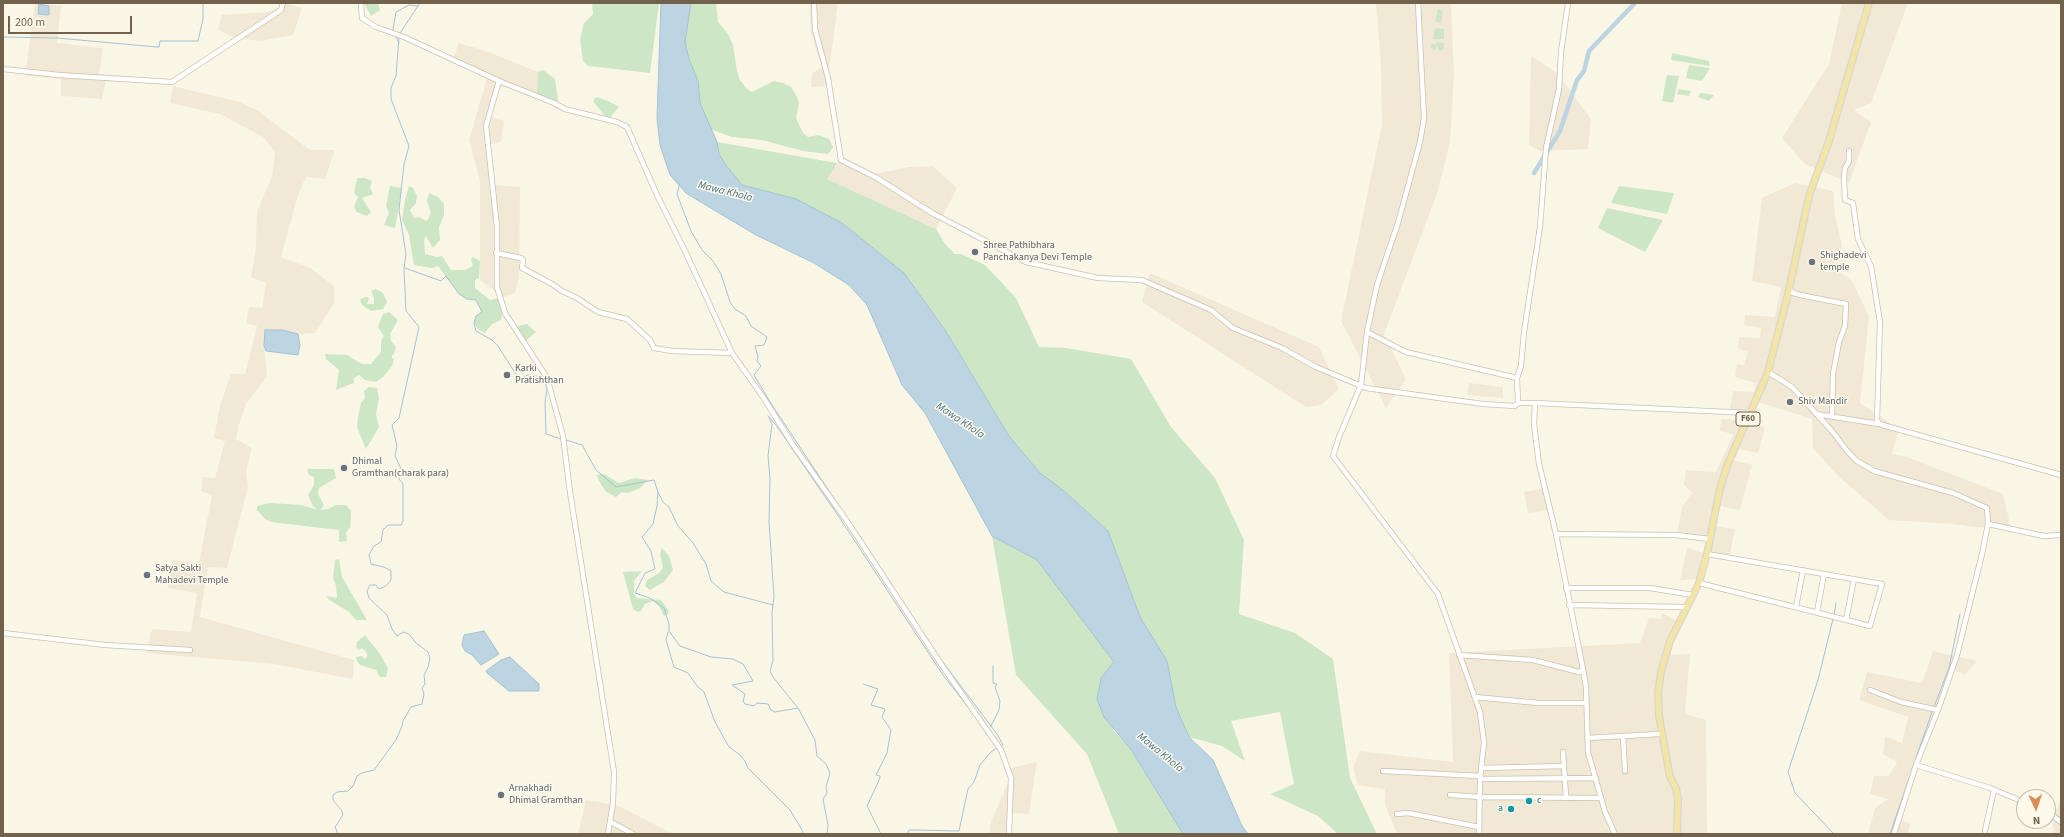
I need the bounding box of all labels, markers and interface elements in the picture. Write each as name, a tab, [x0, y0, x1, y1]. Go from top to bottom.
scale bar	[10, 8, 134, 34]
text: 200 m	[15, 14, 45, 31]
water label: Mawa Khola	[696, 179, 754, 205]
place label: Shree Pathibhara Panchakanya Devi Temple	[983, 240, 1092, 264]
marker: Shree Pathibhara Panchakanya Devi Temple	[970, 247, 980, 257]
place label: Shighadevi temple	[1820, 250, 1866, 274]
marker: Shighadevi temple	[1807, 257, 1817, 267]
place label: Karki Pratishthan	[515, 363, 564, 386]
marker: Karki Pratishthan	[502, 370, 512, 380]
place label: Shiv Mandir	[1798, 396, 1847, 408]
marker: Shiv Mandir	[1785, 397, 1795, 407]
water label: Mawa Khola	[933, 400, 987, 442]
road number: F60	[1736, 412, 1760, 426]
place label: Dhimal Gramthan(charak para)	[352, 456, 449, 480]
marker: Dhimal Gramthan(charak para)	[339, 463, 349, 473]
place label: Satya Sakti Mahadevi Temple	[155, 563, 228, 586]
marker: Satya Sakti Mahadevi Temple	[142, 570, 152, 580]
water label: Mawa Khola	[1134, 730, 1186, 776]
place label: Arnakhadi Dhimal Gramthan	[509, 783, 583, 806]
north arrow	[2016, 789, 2056, 829]
marker: Arnakhadi Dhimal Gramthan	[496, 790, 506, 800]
place label: c	[1537, 795, 1542, 807]
marker: c	[1524, 796, 1534, 806]
place label: a	[1498, 803, 1503, 815]
marker: a	[1506, 804, 1516, 814]
text: N	[2033, 813, 2041, 828]

